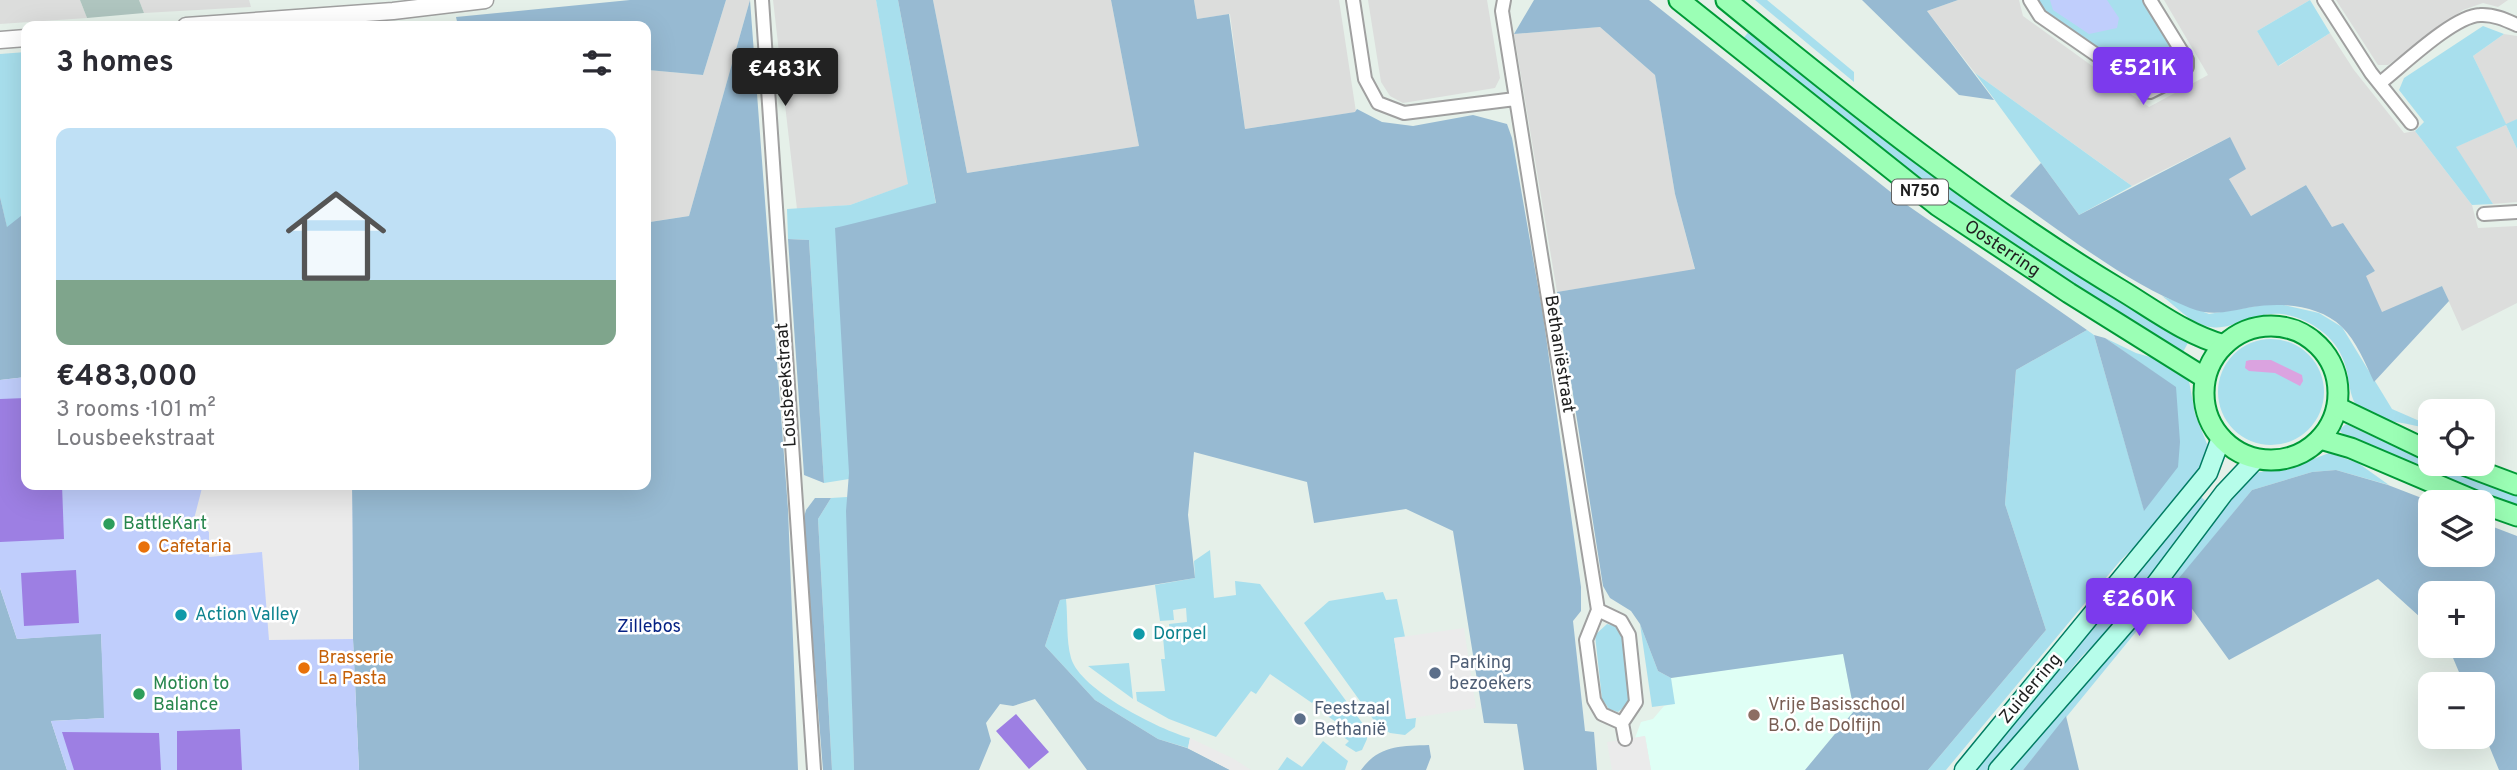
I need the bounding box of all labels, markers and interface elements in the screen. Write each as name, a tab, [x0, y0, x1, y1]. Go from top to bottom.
icon: filters	[578, 44, 616, 82]
text: 3 homes	[56, 45, 174, 82]
pin: €483K	[736, 48, 834, 108]
pin: €521K	[2094, 48, 2192, 107]
text: €521K	[2109, 55, 2177, 84]
text: €483K	[748, 56, 822, 85]
icon: home	[273, 173, 399, 299]
road number: N750	[1892, 180, 1948, 204]
street label: Oosterring	[1960, 215, 2045, 282]
street label: Bethaniëstraat	[1538, 294, 1580, 414]
street label: Lousbeekstraat	[771, 322, 803, 448]
text: €483,000	[56, 359, 197, 396]
text: 3 rooms · 101 m²	[56, 396, 216, 425]
map controls	[2418, 399, 2495, 749]
button: locate	[2418, 399, 2495, 476]
text: Lousbeekstraat	[56, 425, 215, 454]
button: layers	[2418, 490, 2495, 567]
place label: BattleKart	[123, 513, 207, 536]
marker: BattleKart	[101, 516, 117, 532]
place label: Cafetaria	[158, 536, 231, 559]
marker: Cafetaria	[136, 539, 152, 555]
pin: €260K	[2090, 578, 2188, 638]
button: +	[2418, 581, 2495, 658]
text: €260K	[2102, 586, 2176, 615]
place label: Action Valley	[195, 604, 299, 627]
marker: Action Valley	[173, 607, 189, 623]
park label: Zillebos	[617, 616, 681, 639]
place label: Dorpel	[1153, 623, 1207, 646]
marker: Dorpel	[1131, 626, 1147, 642]
place label: Brasserie La Pasta	[318, 647, 394, 691]
street label: Zuiderring	[1995, 649, 2067, 729]
place label: Parking bezoekers	[1449, 652, 1532, 696]
marker: Brasserie La Pasta	[296, 660, 312, 676]
marker: Parking bezoekers	[1427, 665, 1443, 681]
button: −	[2418, 672, 2495, 749]
place label: Motion to Balance	[153, 673, 229, 717]
marker: Motion to Balance	[131, 686, 147, 702]
place label: Vrije Basisschool B.O. de Dolfijn	[1768, 694, 1905, 738]
place label: Feestzaal Bethanië	[1314, 698, 1390, 742]
marker: Vrije Basisschool B.O. de Dolfijn	[1746, 707, 1762, 723]
marker: Feestzaal Bethanië	[1292, 711, 1308, 727]

